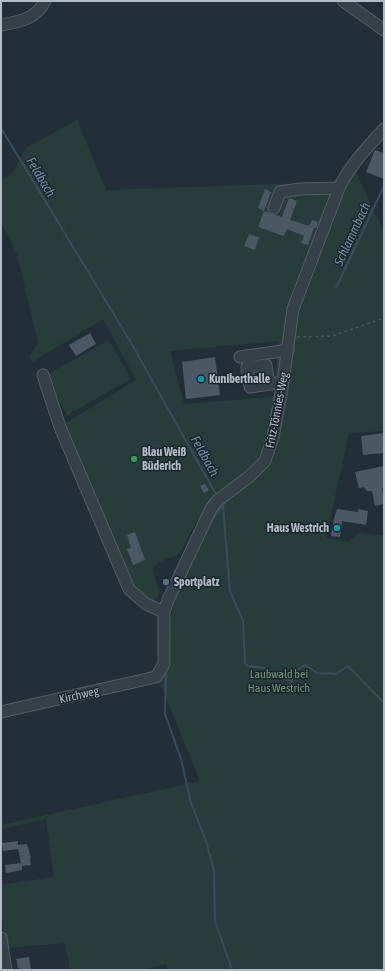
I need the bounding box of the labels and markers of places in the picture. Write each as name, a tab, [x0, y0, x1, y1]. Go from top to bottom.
place label: Kuniberthalle	[209, 372, 271, 386]
marker: Kuniberthalle	[196, 374, 206, 384]
place label: Blau Weiß Büderich	[142, 445, 186, 473]
marker: Blau Weiß Büderich	[129, 454, 139, 464]
place label: Haus Westrich	[267, 521, 329, 535]
marker: Haus Westrich	[332, 523, 342, 533]
place label: Sportplatz	[174, 575, 220, 589]
marker: Sportplatz	[161, 577, 171, 587]

